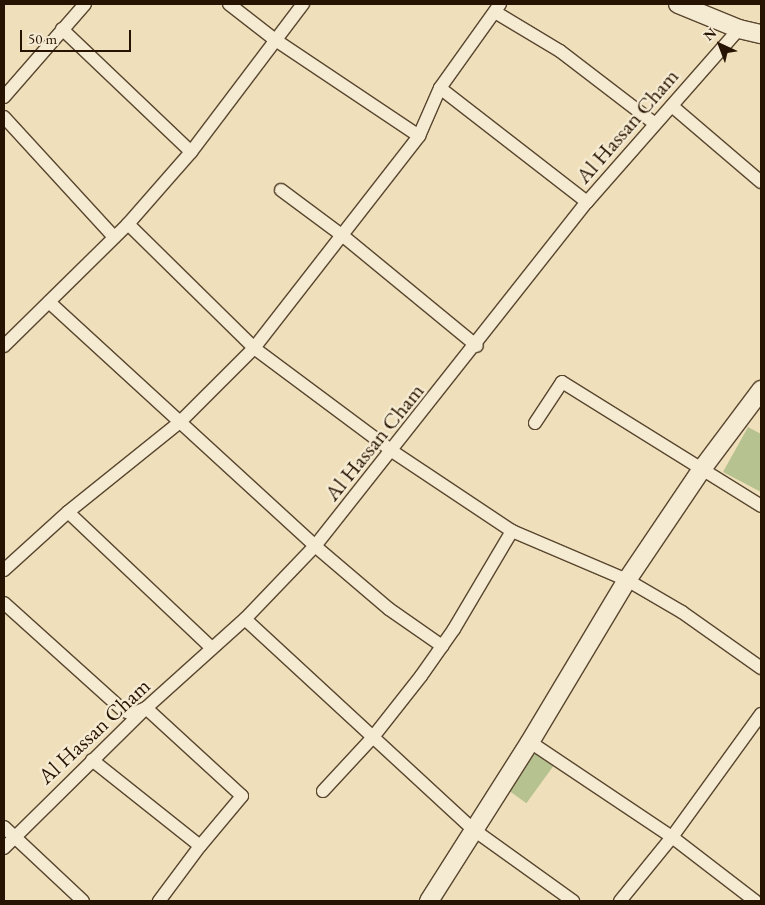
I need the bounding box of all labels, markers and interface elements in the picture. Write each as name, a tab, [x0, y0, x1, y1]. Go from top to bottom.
scale bar	[22, 20, 134, 52]
north arrow	[695, 20, 745, 70]
text: N	[699, 24, 720, 44]
text: 50 m	[28, 29, 57, 48]
street label: Al Hassan Cham	[570, 63, 684, 189]
street label: Al Hassan Cham	[319, 378, 429, 506]
street label: Al Hassan Cham	[33, 672, 155, 790]

